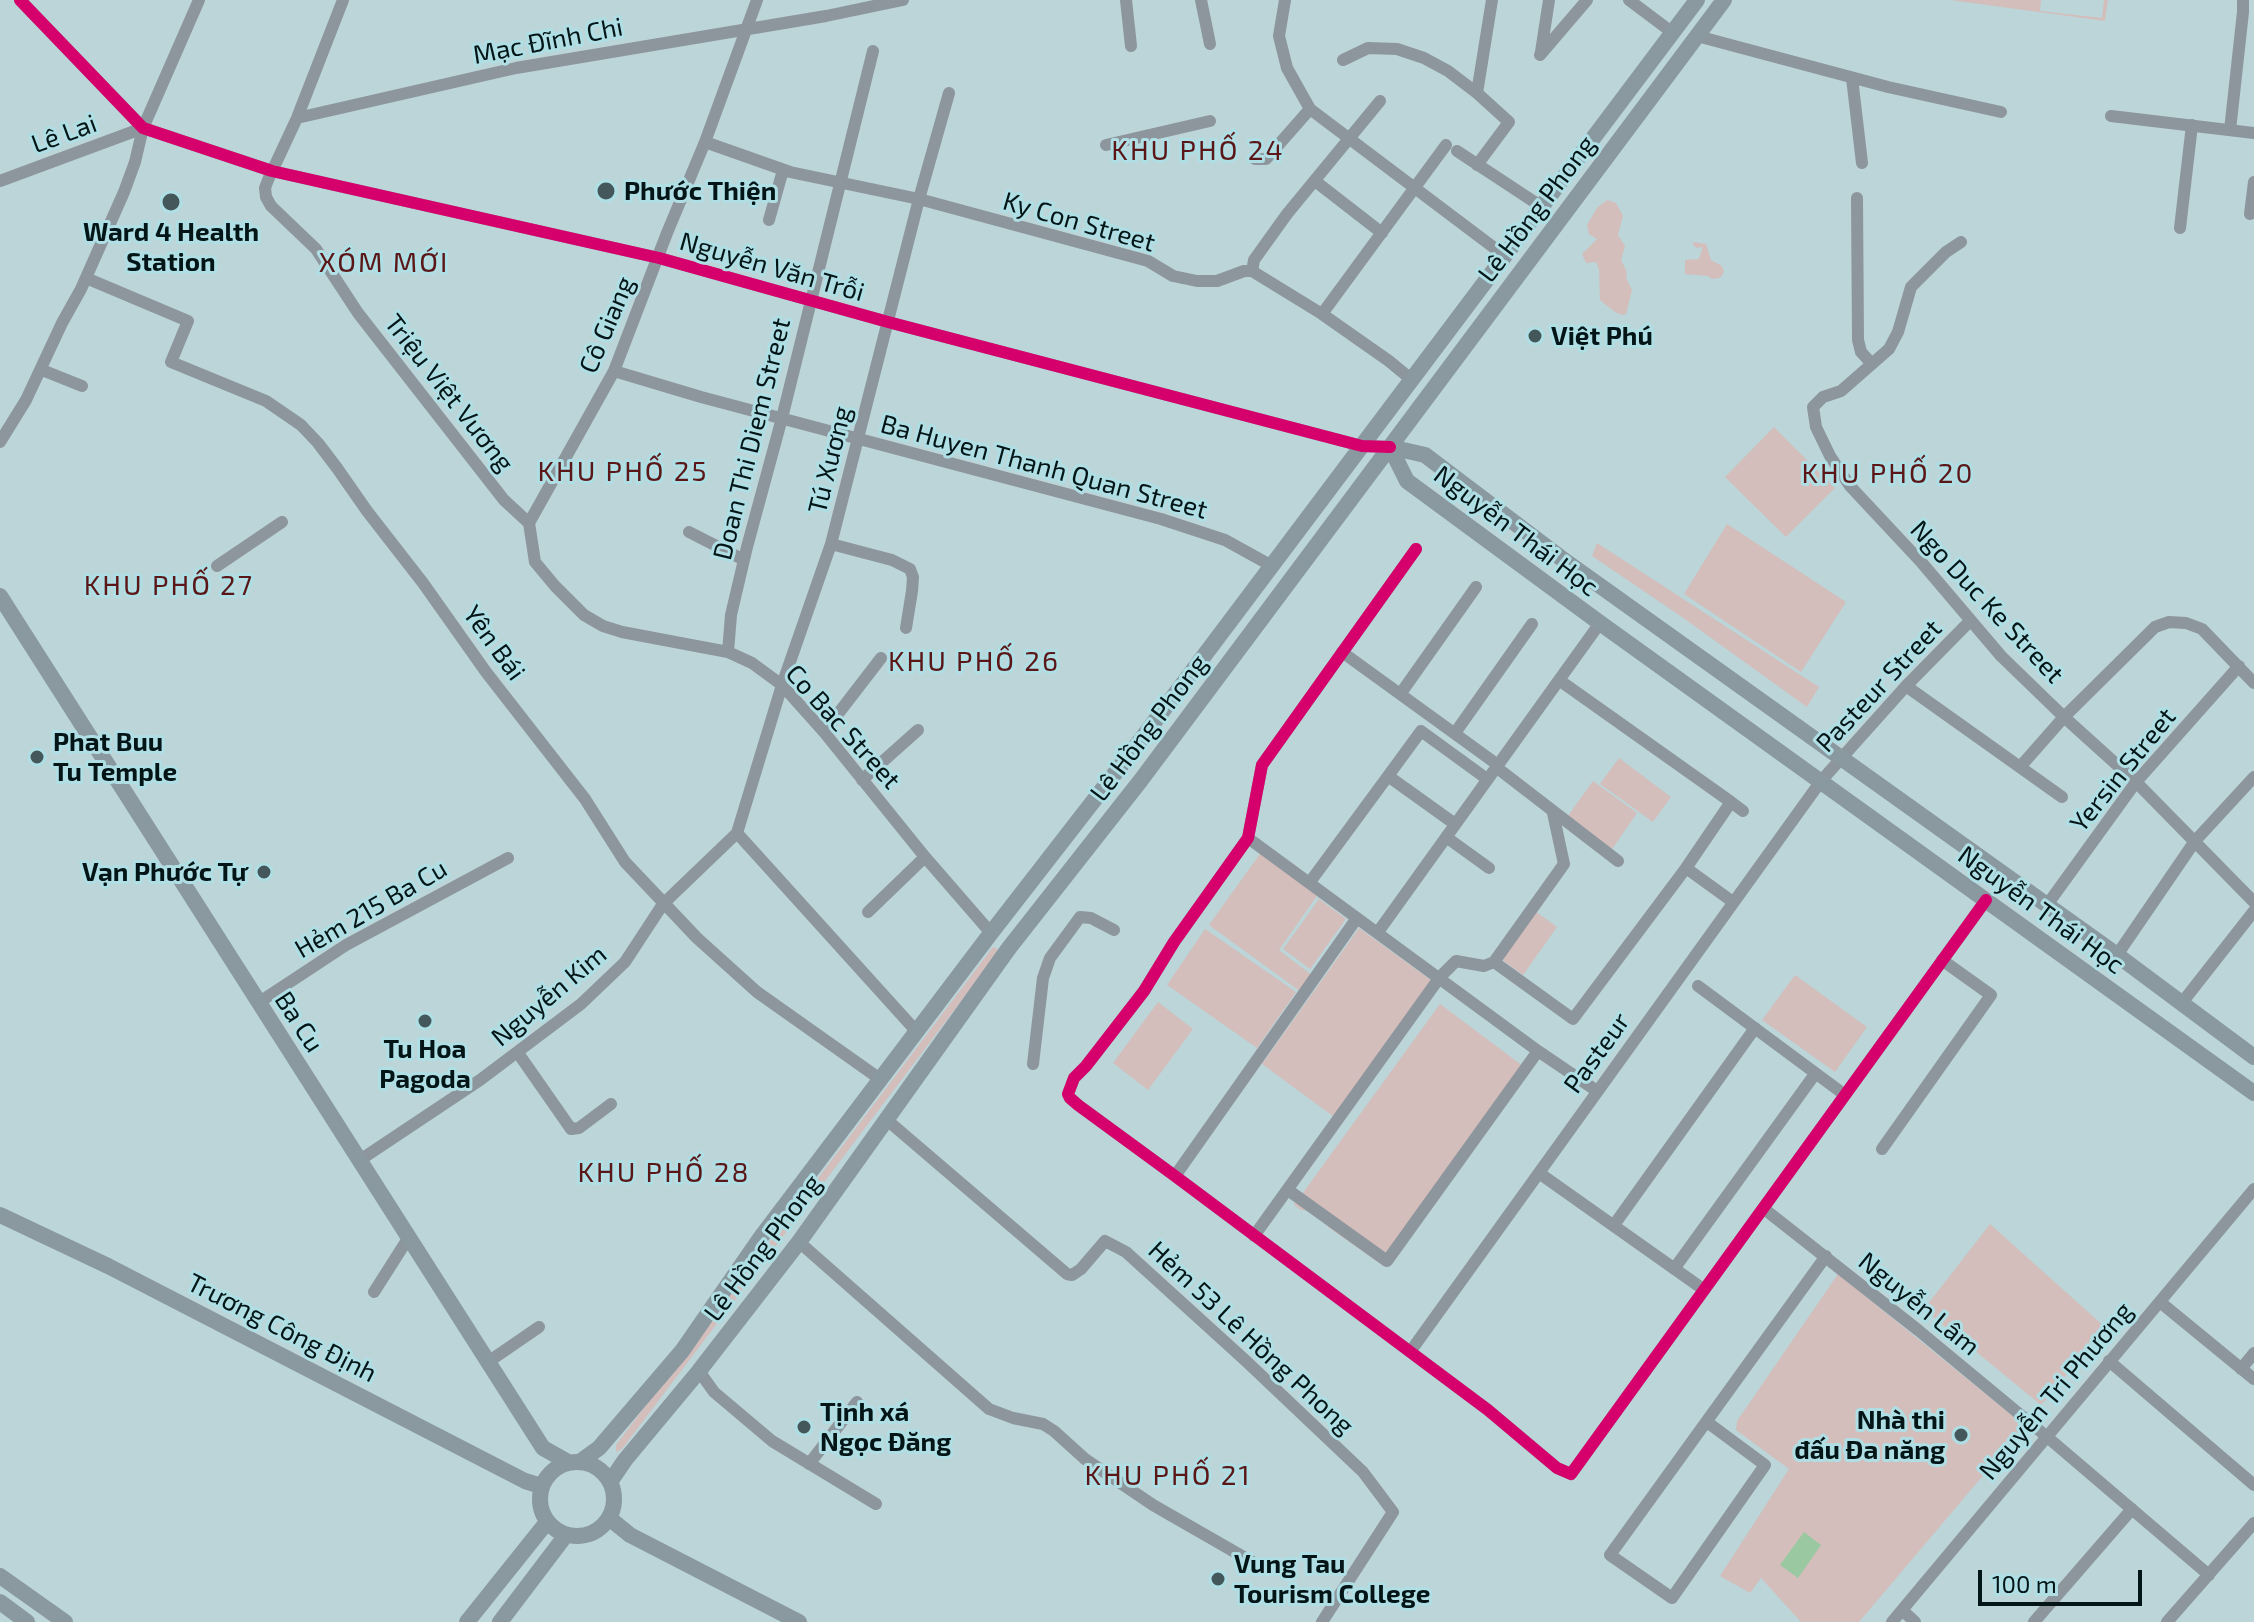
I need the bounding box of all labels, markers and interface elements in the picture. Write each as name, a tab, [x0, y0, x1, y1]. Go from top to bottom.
street label: Mạc Đĩnh Chi	[470, 11, 626, 71]
street label: Lê Lai	[27, 108, 101, 160]
street label: Lê Hồng Phong	[1472, 130, 1602, 288]
district label: KHU PHỐ 24	[1111, 134, 1285, 168]
place label: Phước Thiện	[624, 175, 776, 207]
marker: Phước Thiện	[595, 180, 617, 202]
street label: Ky Con Street	[999, 185, 1159, 259]
marker: Ward 4 Health Station	[160, 191, 182, 213]
place label: Ward 4 Health Station	[83, 216, 259, 278]
street label: Nguyễn Văn Trỗi	[676, 226, 868, 308]
district label: XÓM MỚI	[319, 246, 449, 280]
street label: Cô Giang	[573, 272, 641, 378]
street label: Triệu Việt Vương	[378, 308, 520, 478]
street label: Doan Thi Diem Street	[707, 315, 797, 563]
place label: Việt Phú	[1551, 320, 1653, 352]
marker: Việt Phú	[1526, 327, 1544, 345]
street label: Tú Xương	[802, 403, 858, 517]
street label: Ba Huyen Thanh Quan Street	[877, 408, 1211, 526]
district label: KHU PHỐ 25	[537, 455, 709, 489]
district label: KHU PHỐ 20	[1802, 457, 1974, 491]
street label: Nguyễn Thái Học	[1428, 459, 1604, 603]
street label: Ngo Duc Ke Street	[1904, 514, 2070, 690]
district label: KHU PHỐ 27	[84, 569, 254, 603]
street label: Yên Bái	[456, 600, 532, 686]
street label: Pasteur Street	[1810, 613, 1948, 759]
district label: KHU PHỐ 26	[888, 645, 1060, 679]
street label: Lê Hồng Phong	[1084, 649, 1214, 807]
street label: Co Bac Street	[779, 658, 907, 796]
street label: Yersin Street	[2064, 702, 2182, 838]
place label: Phat Buu Tu Temple	[53, 726, 177, 788]
marker: Phat Buu Tu Temple	[28, 748, 46, 766]
street label: Nguyễn Thái Học	[1952, 839, 2130, 981]
street label: Hẻm 215 Ba Cu	[289, 853, 453, 965]
place label: Vạn Phước Tự	[82, 856, 248, 888]
marker: Vạn Phước Tự	[255, 863, 273, 881]
street label: Nguyễn Kim	[485, 939, 613, 1053]
street label: Ba Cu	[268, 986, 330, 1058]
street label: Pasteur	[1557, 1007, 1637, 1099]
marker: Tu Hoa Pagoda	[416, 1012, 434, 1030]
place label: Tu Hoa Pagoda	[379, 1033, 471, 1094]
district label: KHU PHỐ 28	[577, 1156, 751, 1190]
street label: Lê Hồng Phong	[698, 1169, 828, 1327]
street label: Hẻm 53 Lê Hồng Phong	[1142, 1235, 1360, 1441]
street label: Nguyễn Lâm	[1852, 1246, 1986, 1362]
street label: Trương Công Định	[182, 1267, 382, 1389]
street label: Nguyễn Tri Phương	[1973, 1296, 2139, 1486]
place label: Tịnh xá Ngọc Đăng	[820, 1396, 951, 1458]
place label: Nhà thi đấu Đa năng	[1794, 1404, 1945, 1466]
marker: Tịnh xá Ngọc Đăng	[795, 1418, 813, 1436]
marker: Nhà thi đấu Đa năng	[1952, 1426, 1970, 1444]
district label: KHU PHỐ 21	[1084, 1459, 1252, 1493]
place label: Vung Tau Tourism College	[1234, 1548, 1430, 1610]
scale bar	[1982, 1554, 2146, 1604]
text: 100 m	[1992, 1569, 2057, 1598]
marker: Vung Tau Tourism College	[1209, 1570, 1227, 1588]

